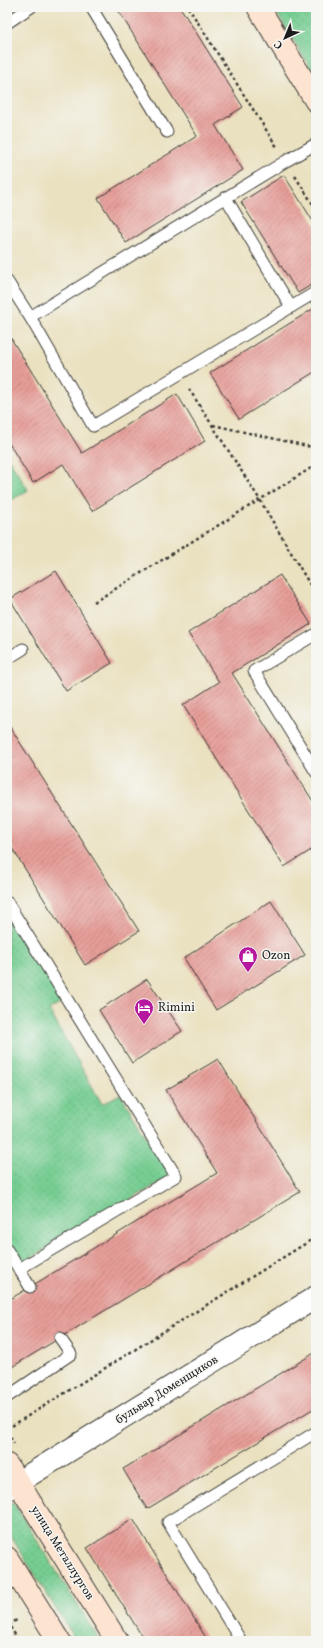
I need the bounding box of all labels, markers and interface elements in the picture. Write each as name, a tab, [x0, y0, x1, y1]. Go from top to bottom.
north arrow	[265, 18, 305, 58]
text: С	[271, 36, 287, 52]
shop icon: Ozon	[237, 945, 259, 973]
place label: Ozon	[262, 948, 290, 964]
hotel icon: Rimini	[133, 997, 155, 1025]
place label: Rimini	[158, 1000, 195, 1016]
street label: бульвар Доменщиков	[113, 1352, 221, 1428]
street label: улица Металлургов	[27, 1503, 97, 1603]

